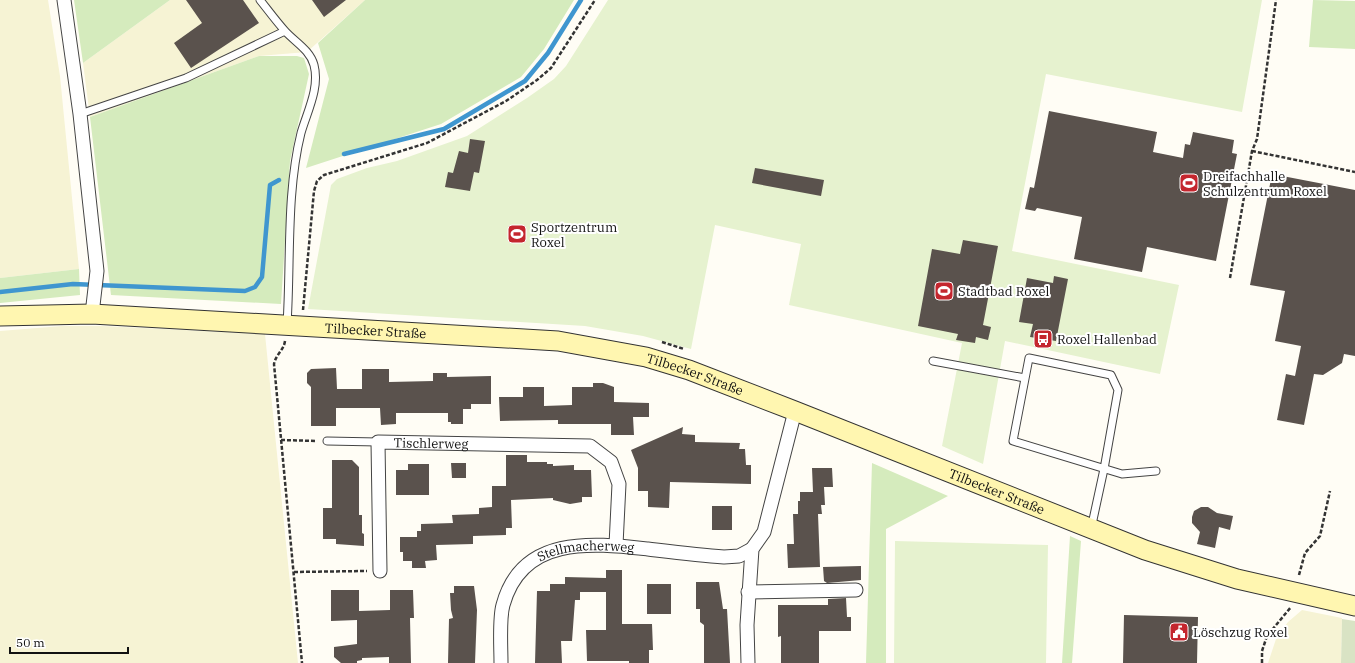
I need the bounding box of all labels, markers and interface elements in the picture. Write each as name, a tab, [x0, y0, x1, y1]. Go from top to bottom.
place label: Dreifachhalle Schulzentrum Roxel	[1203, 168, 1327, 200]
sports icon: Dreifachhalle Schulzentrum Roxel	[1178, 172, 1200, 194]
place label: Sportzentrum Roxel	[531, 219, 617, 251]
sports icon: Sportzentrum Roxel	[506, 223, 528, 245]
sports icon: Stadtbad Roxel	[933, 280, 955, 302]
place label: Stadtbad Roxel	[958, 283, 1049, 300]
street label: Tilbecker Straße	[324, 319, 427, 342]
bus stop icon: Roxel Hallenbad	[1032, 328, 1054, 350]
place label: Roxel Hallenbad	[1057, 331, 1157, 348]
street label: Tilbecker Straße	[644, 349, 746, 399]
street label: Tischlerweg	[393, 434, 469, 452]
street label: Tilbecker Straße	[946, 464, 1047, 518]
street label: Stellmacherweg	[534, 537, 635, 565]
public building icon: Löschzug Roxel	[1168, 621, 1190, 643]
place label: Löschzug Roxel	[1193, 624, 1288, 641]
scale bar	[10, 629, 128, 655]
text: 50 m	[16, 635, 45, 650]

